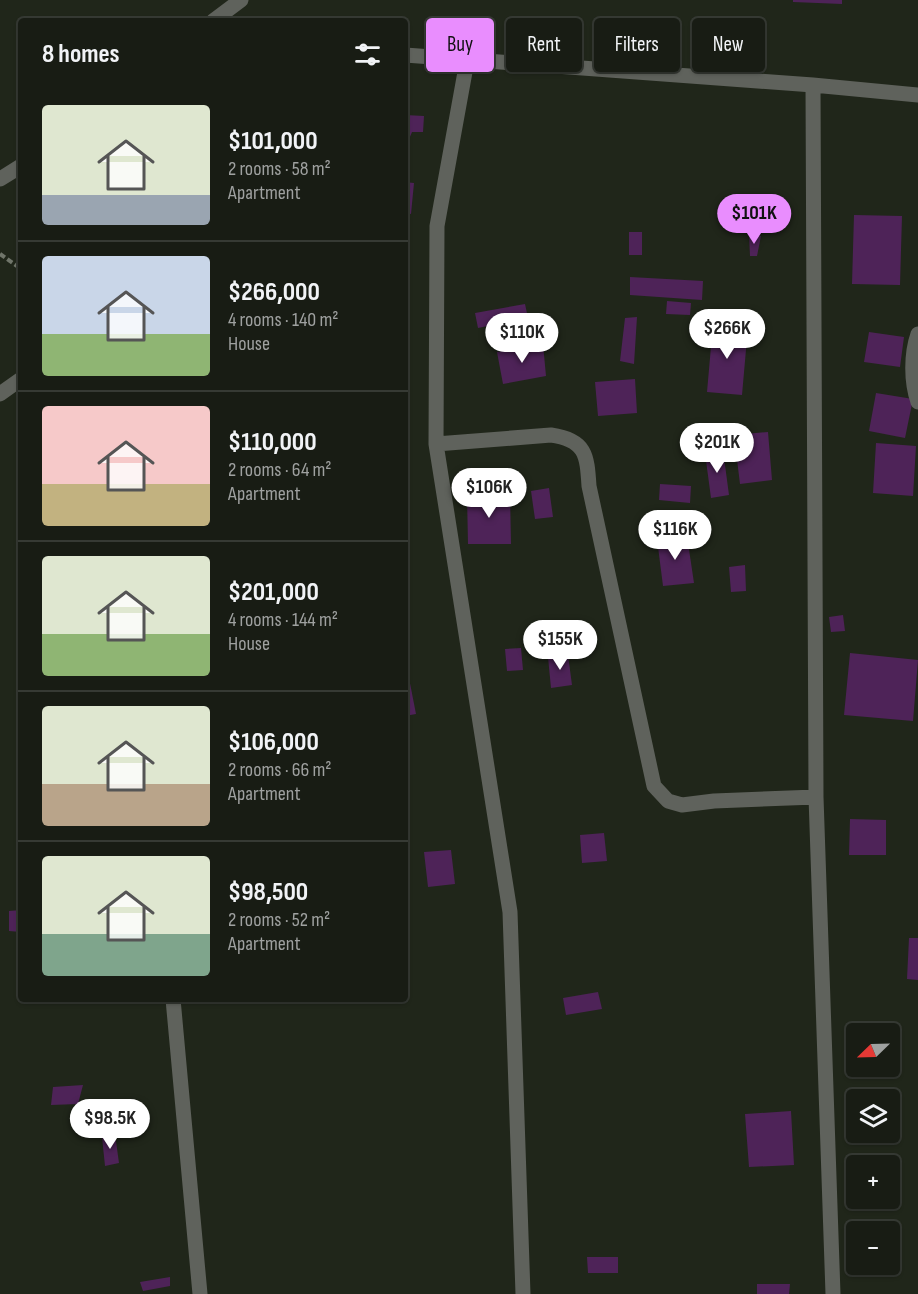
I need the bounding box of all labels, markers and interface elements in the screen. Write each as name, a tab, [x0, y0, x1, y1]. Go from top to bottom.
chip: Buy	[426, 18, 494, 72]
chip: Rent	[506, 18, 582, 72]
chip: Filters	[594, 18, 680, 72]
chip: New	[692, 18, 765, 72]
icon: filters	[351, 38, 384, 71]
text: 8 homes	[42, 39, 120, 70]
text: $101,000	[228, 126, 318, 157]
icon: home	[90, 129, 162, 201]
text: 2 rooms · 58 m²	[228, 157, 331, 181]
text: Apartment	[228, 181, 301, 205]
pin: $101K	[712, 194, 796, 245]
text: $101K	[731, 201, 777, 225]
text: $266,000	[228, 277, 320, 308]
icon: home	[90, 280, 162, 352]
text: 4 rooms · 140 m²	[228, 308, 338, 332]
pin: $266K	[685, 309, 769, 360]
pin: $110K	[480, 313, 564, 364]
text: $266K	[703, 316, 751, 340]
text: $110K	[499, 320, 545, 344]
text: House	[228, 332, 270, 356]
pin: $201K	[675, 423, 759, 474]
text: $110,000	[228, 427, 317, 458]
icon: home	[90, 430, 162, 502]
text: $201K	[694, 430, 740, 454]
text: 2 rooms · 64 m²	[228, 458, 332, 482]
pin: $106K	[447, 468, 531, 519]
text: $106K	[466, 475, 512, 499]
text: Apartment	[228, 482, 301, 506]
pin: $116K	[633, 510, 717, 561]
text: $116K	[652, 517, 698, 541]
text: $201,000	[228, 577, 319, 608]
icon: home	[90, 580, 162, 652]
text: 4 rooms · 144 m²	[228, 608, 338, 632]
pin: $155K	[518, 620, 602, 671]
text: $155K	[537, 627, 583, 651]
text: House	[228, 632, 270, 656]
text: $106,000	[228, 727, 319, 758]
icon: home	[90, 730, 162, 802]
text: 2 rooms · 66 m²	[228, 758, 332, 782]
text: Apartment	[228, 782, 301, 806]
text: $98,500	[228, 877, 308, 908]
icon: home	[90, 880, 162, 952]
text: 2 rooms · 52 m²	[228, 908, 330, 932]
text: Apartment	[228, 932, 301, 956]
north arrow	[846, 1023, 900, 1077]
map controls	[846, 1023, 900, 1275]
button: layers	[846, 1089, 900, 1143]
pin: $98.5K	[61, 1099, 159, 1150]
text: $98.5K	[84, 1106, 136, 1130]
button: +	[846, 1155, 900, 1209]
button: −	[846, 1221, 900, 1275]

